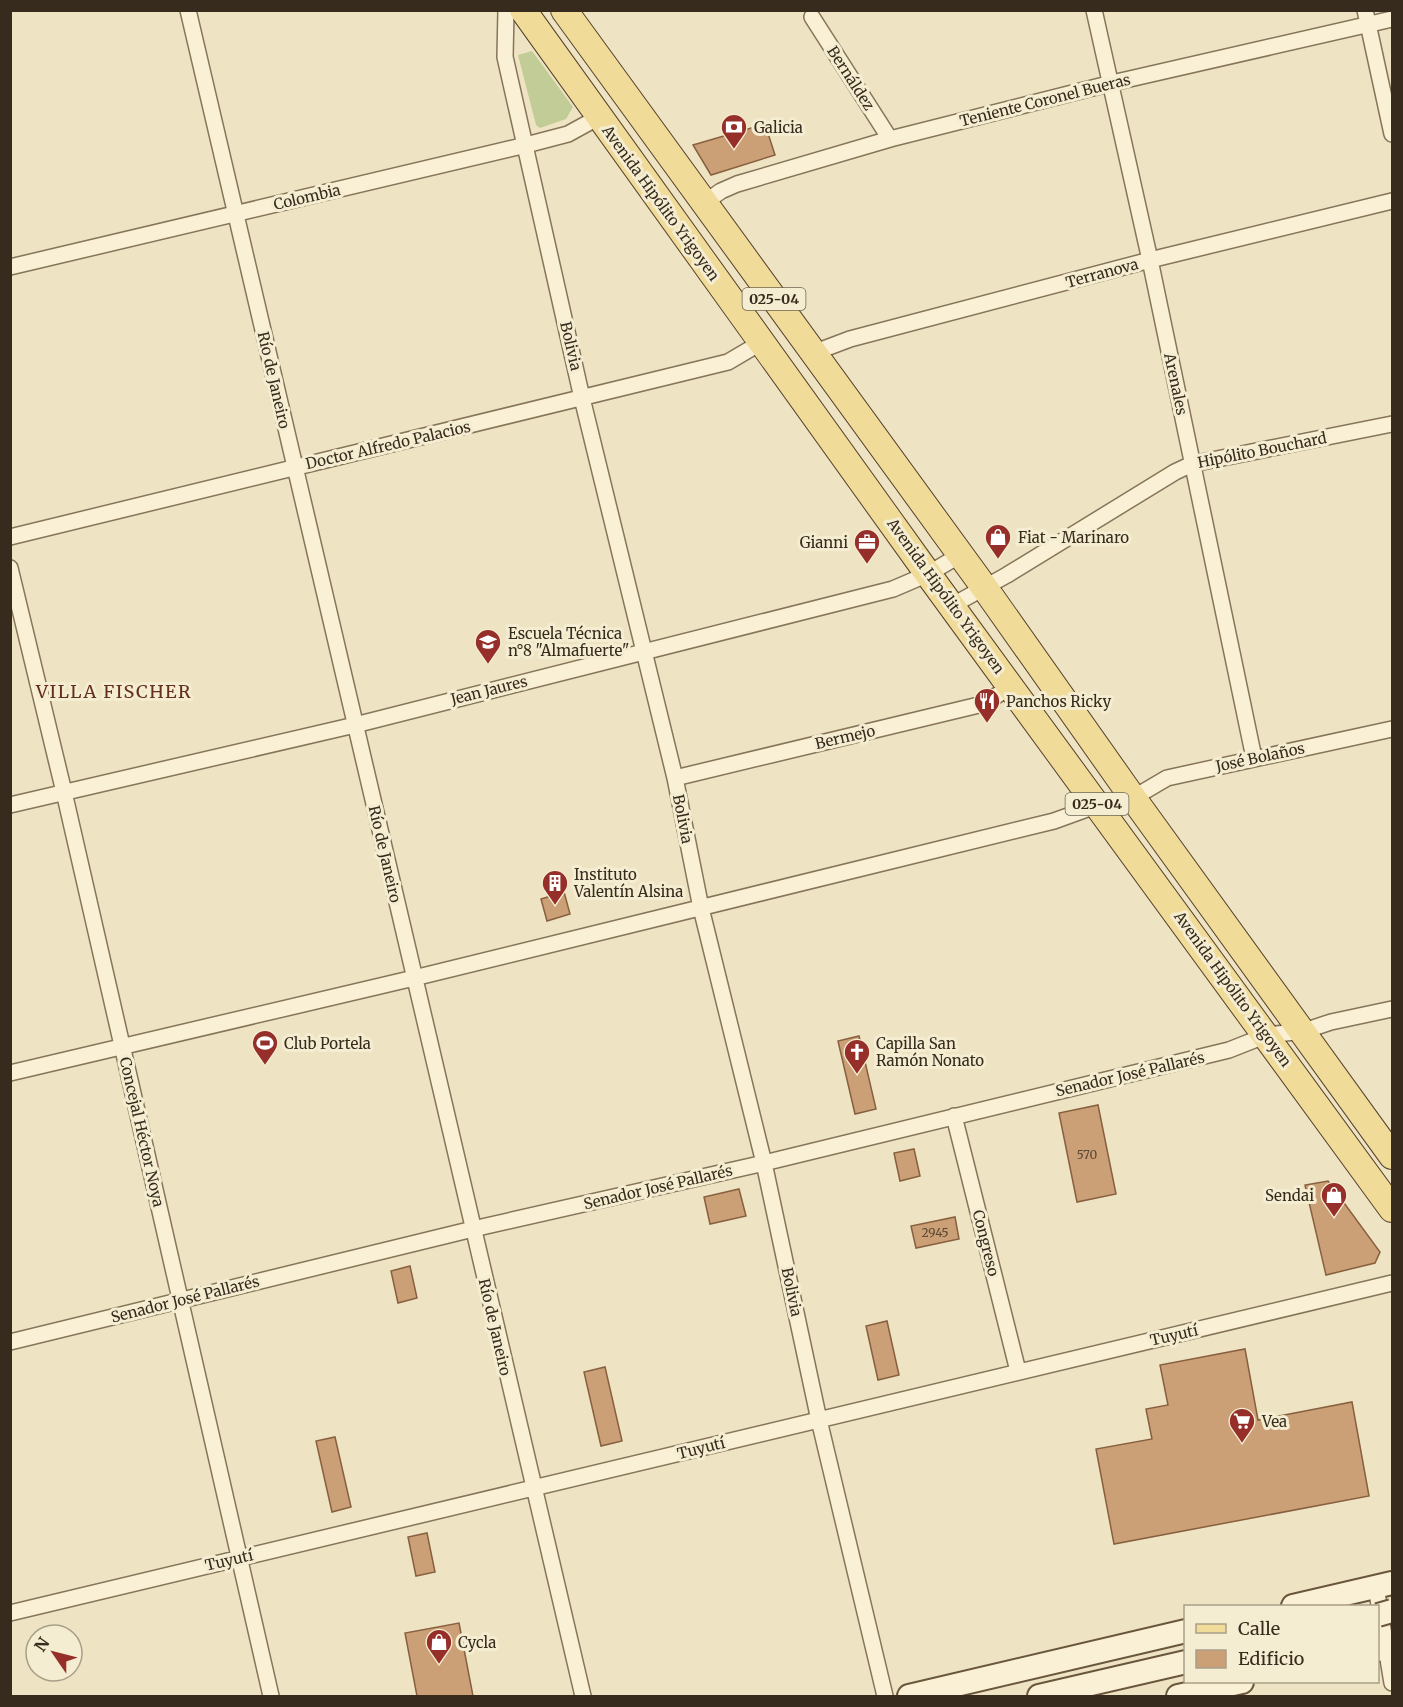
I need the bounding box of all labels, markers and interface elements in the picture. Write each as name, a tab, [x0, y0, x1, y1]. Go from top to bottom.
street label: Bernáldez	[823, 42, 879, 114]
street label: Teniente Coronel Bueras	[958, 70, 1132, 130]
bank icon: Galicia	[719, 112, 749, 150]
place label: Galicia	[754, 118, 803, 137]
street label: Avenida Hipólito Yrigoyen	[598, 121, 724, 285]
street label: Colombia	[272, 180, 342, 214]
street label: Terranova	[1064, 254, 1140, 292]
road number: 025-04	[742, 288, 806, 310]
street label: Bolivia	[556, 320, 586, 372]
street label: Río de Janeiro	[254, 330, 294, 431]
street label: Arenales	[1160, 350, 1192, 417]
street label: Doctor Alfredo Palacios	[304, 417, 472, 473]
street label: Hipólito Bouchard	[1196, 428, 1328, 472]
street label: Avenida Hipólito Yrigoyen	[883, 514, 1009, 678]
shop icon: Fiat - Marinaro	[983, 522, 1013, 560]
office icon: Gianni	[852, 527, 882, 565]
place label: Fiat - Marinaro	[1018, 528, 1129, 547]
place label: Gianni	[800, 533, 848, 552]
place label: Escuela Técnica n°8 "Almafuerte"	[508, 624, 629, 660]
school or university icon: Escuela Técnica n°8 "Almafuerte"	[473, 627, 503, 665]
street label: Jean Jaures	[448, 671, 529, 709]
district label: VILLA FISCHER	[35, 680, 192, 703]
restaurant icon: Panchos Ricky	[972, 686, 1002, 724]
place label: Panchos Ricky	[1006, 692, 1111, 711]
street label: Bermejo	[813, 721, 877, 753]
street label: José Bolaños	[1213, 738, 1306, 776]
street label: Bolivia	[669, 793, 697, 845]
road number: 025-04	[1066, 793, 1128, 815]
street label: Río de Janeiro	[365, 804, 405, 905]
place label: Instituto Valentín Alsina	[573, 865, 683, 901]
building icon: Instituto Valentín Alsina	[540, 868, 570, 906]
street label: Avenida Hipólito Yrigoyen	[1170, 907, 1296, 1071]
sports icon: Club Portela	[250, 1028, 280, 1066]
place label: Club Portela	[284, 1034, 371, 1053]
place label: Capilla San Ramón Nonato	[876, 1034, 984, 1070]
church icon: Capilla San Ramón Nonato	[842, 1037, 872, 1075]
street label: Senador José Pallarés	[1054, 1048, 1206, 1100]
street label: Concejal Héctor Noya	[116, 1055, 168, 1209]
house number: 570	[1077, 1147, 1098, 1162]
street label: Senador José Pallarés	[582, 1161, 734, 1213]
shop icon: Sendai	[1319, 1180, 1349, 1218]
place label: Sendai	[1265, 1186, 1314, 1205]
street label: Congreso	[969, 1208, 1003, 1278]
house number: 2945	[921, 1225, 949, 1240]
street label: Bolivia	[778, 1266, 806, 1318]
street label: Senador José Pallarés	[109, 1271, 261, 1327]
street label: Río de Janeiro	[475, 1277, 515, 1378]
street label: Tuyutí	[1148, 1320, 1201, 1350]
supermarket icon: Vea	[1227, 1406, 1257, 1444]
place label: Vea	[1261, 1412, 1287, 1431]
street label: Tuyutí	[675, 1433, 728, 1463]
street label: Tuyutí	[203, 1545, 256, 1575]
legend	[1184, 1605, 1379, 1683]
text: Calle	[1238, 1617, 1280, 1640]
north arrow	[24, 1623, 84, 1683]
shop icon: Cycla	[424, 1627, 454, 1665]
text: N	[30, 1633, 54, 1655]
place label: Cycla	[458, 1633, 496, 1652]
text: Edificio	[1238, 1647, 1304, 1670]

